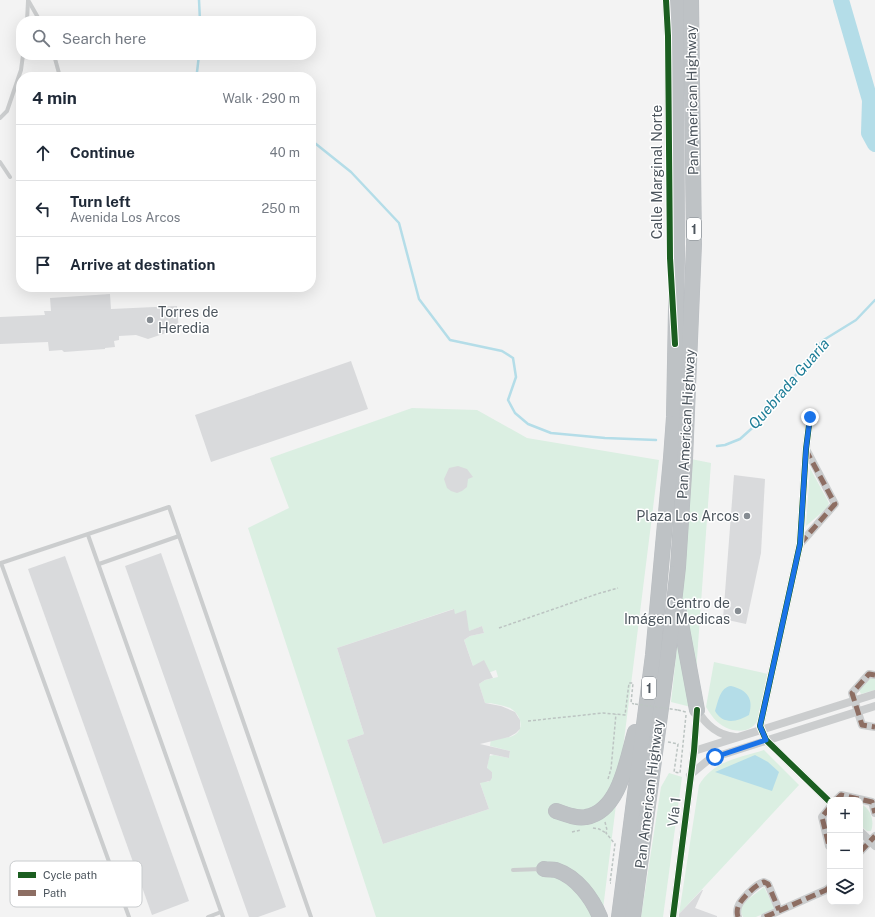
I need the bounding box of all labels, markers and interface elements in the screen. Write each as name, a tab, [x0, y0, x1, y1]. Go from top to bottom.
search box	[16, 16, 316, 60]
street label: Pan American Highway	[683, 24, 701, 175]
icon: search	[30, 27, 52, 49]
text: Search here	[62, 30, 146, 47]
text: 4 min	[32, 88, 77, 108]
text: Walk · 290 m	[222, 91, 300, 106]
street label: Calle Marginal Norte	[649, 105, 665, 239]
icon: ahead	[32, 142, 54, 164]
text: Continue	[70, 144, 135, 161]
text: 40 m	[269, 145, 300, 160]
text: Turn left	[70, 193, 131, 210]
icon: left	[32, 198, 54, 220]
text: 250 m	[262, 201, 300, 216]
text: Avenida Los Arcos	[70, 210, 180, 225]
road number: 1	[687, 218, 701, 240]
icon: arrive	[32, 254, 54, 276]
text: Arrive at destination	[70, 256, 215, 273]
place label: Torres de Heredia	[158, 304, 219, 336]
marker: Torres de Heredia	[145, 315, 155, 325]
water label: Quebrada Guaria	[745, 335, 832, 432]
street label: Pan American Highway	[674, 348, 698, 499]
route end	[801, 408, 819, 426]
place label: Plaza Los Arcos	[636, 508, 739, 524]
marker: Plaza Los Arcos	[742, 511, 752, 521]
place label: Centro de Imágen Medicas	[624, 595, 730, 627]
marker: Centro de Imágen Medicas	[733, 606, 743, 616]
road number: 1	[642, 677, 656, 699]
street label: Pan American Highway	[632, 718, 666, 869]
route start	[706, 748, 724, 766]
street label: Vía 1	[664, 796, 684, 828]
map controls	[827, 797, 863, 905]
button: +	[827, 797, 863, 833]
button: −	[827, 833, 863, 869]
legend	[10, 861, 142, 907]
text: Cycle path	[43, 869, 97, 881]
button: layers	[827, 869, 863, 905]
text: Path	[43, 887, 66, 899]

